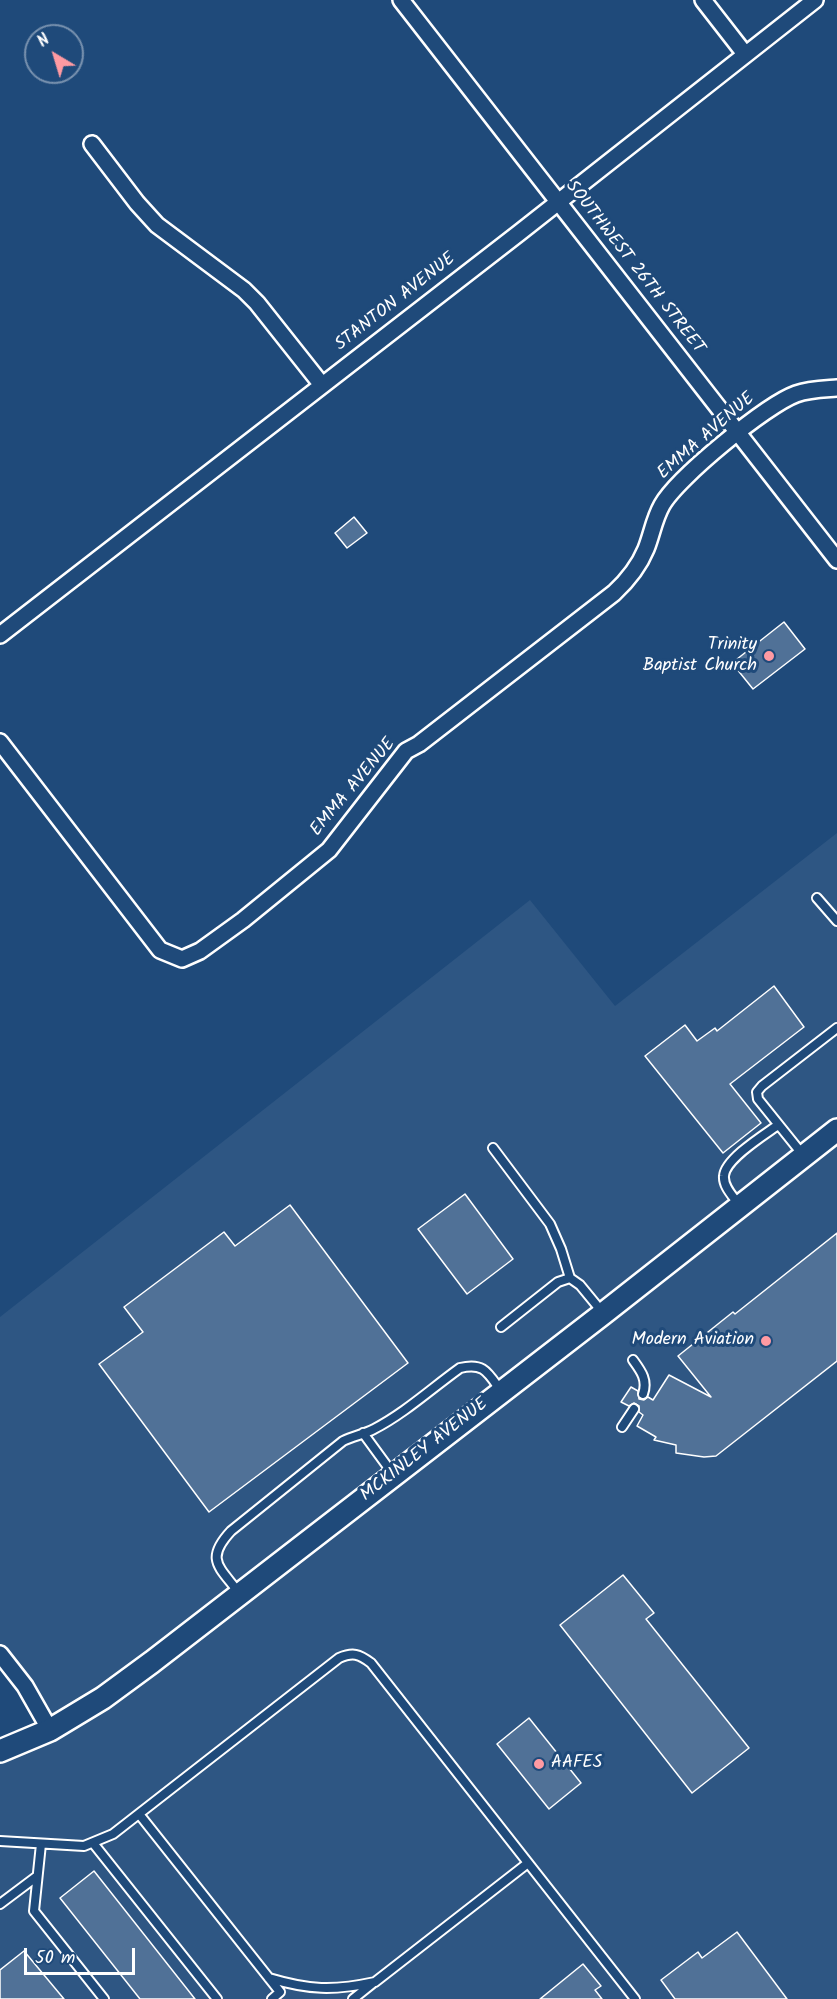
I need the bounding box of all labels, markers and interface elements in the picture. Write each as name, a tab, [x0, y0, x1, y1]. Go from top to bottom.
north arrow	[24, 24, 84, 84]
text: N	[32, 28, 56, 54]
street label: SOUTHWEST 26TH STREET	[560, 177, 708, 359]
street label: STANTON AVENUE	[331, 249, 461, 357]
street label: EMMA AVENUE	[654, 389, 760, 485]
place label: Trinity Baptist Church	[643, 635, 757, 678]
marker: Trinity Baptist Church	[762, 649, 776, 663]
street label: EMMA AVENUE	[307, 734, 401, 842]
place label: Modern Aviation	[632, 1330, 754, 1352]
marker: Modern Aviation	[759, 1334, 773, 1348]
street label: MCKINLEY AVENUE	[357, 1395, 493, 1507]
place label: AAFES	[551, 1753, 602, 1775]
marker: AAFES	[532, 1757, 546, 1771]
scale bar	[27, 1936, 138, 1974]
text: 50 m	[35, 1944, 75, 1973]

